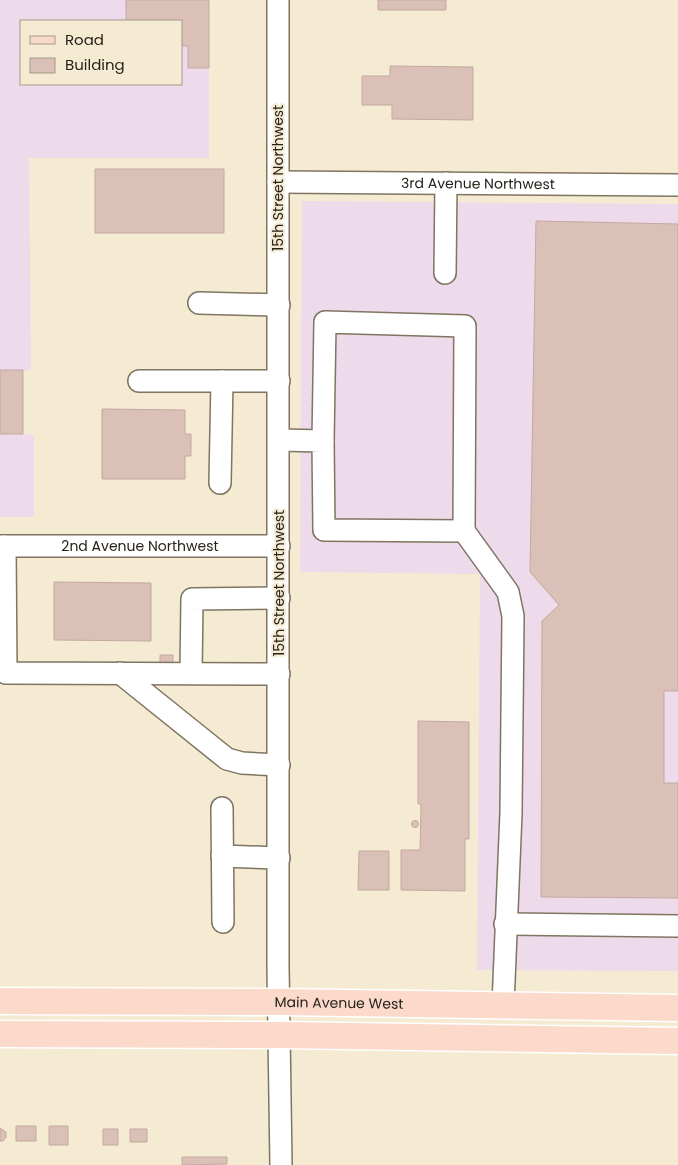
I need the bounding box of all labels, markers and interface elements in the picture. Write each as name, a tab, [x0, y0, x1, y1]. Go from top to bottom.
legend	[20, 20, 182, 85]
text: Road	[65, 29, 104, 50]
text: Building	[65, 54, 125, 75]
street label: 15th Street Northwest	[268, 105, 288, 251]
street label: 3rd Avenue Northwest	[401, 173, 555, 194]
street label: 15th Street Northwest	[269, 510, 289, 656]
street label: 2nd Avenue Northwest	[61, 536, 219, 556]
street label: Main Avenue West	[275, 992, 404, 1014]

